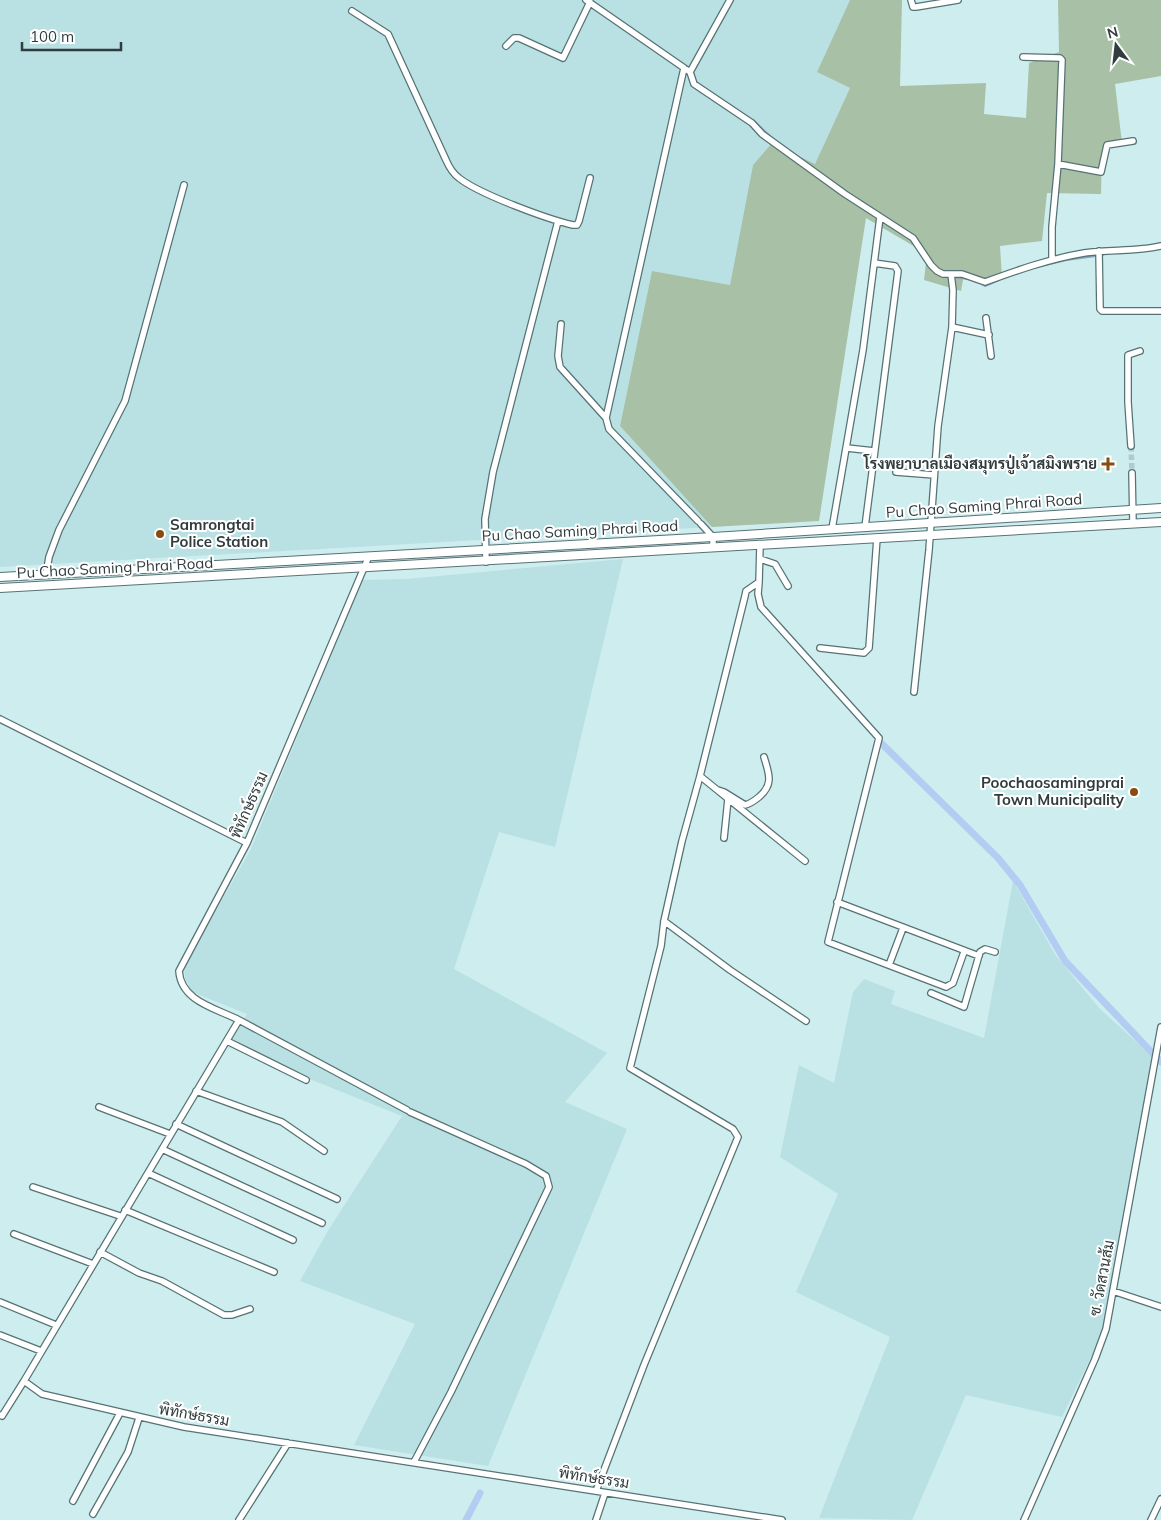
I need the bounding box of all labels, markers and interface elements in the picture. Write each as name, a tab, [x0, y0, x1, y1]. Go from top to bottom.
scale bar	[22, 20, 121, 52]
north arrow	[1091, 20, 1141, 70]
text: N	[1105, 22, 1120, 43]
text: 100 m	[30, 27, 74, 46]
place label: โรงพยาบาลเมืองสมุทรปู่เจ้าสมิงพราย	[863, 453, 1097, 475]
marker: โรงพยาบาลเมืองสมุทรปู่เจ้าสมิงพราย	[1101, 457, 1115, 471]
street label: Pu Chao Saming Phrai Road	[885, 489, 1083, 522]
place label: Samrongtai Police Station	[170, 515, 268, 551]
street label: Pu Chao Saming Phrai Road	[481, 516, 679, 545]
marker: Samrongtai Police Station	[154, 528, 166, 540]
street label: Pu Chao Saming Phrai Road	[16, 553, 214, 582]
street label: พิทักษ์ธรรม	[225, 768, 272, 841]
place label: Poochaosamingprai Town Municipality	[981, 773, 1125, 809]
marker: Poochaosamingprai Town Municipality	[1128, 786, 1140, 798]
street label: ซ. วัดสวนส้ม	[1085, 1238, 1118, 1318]
street label: พิทักษ์ธรรม	[157, 1399, 231, 1430]
street label: พิทักษ์ธรรม	[557, 1463, 631, 1492]

